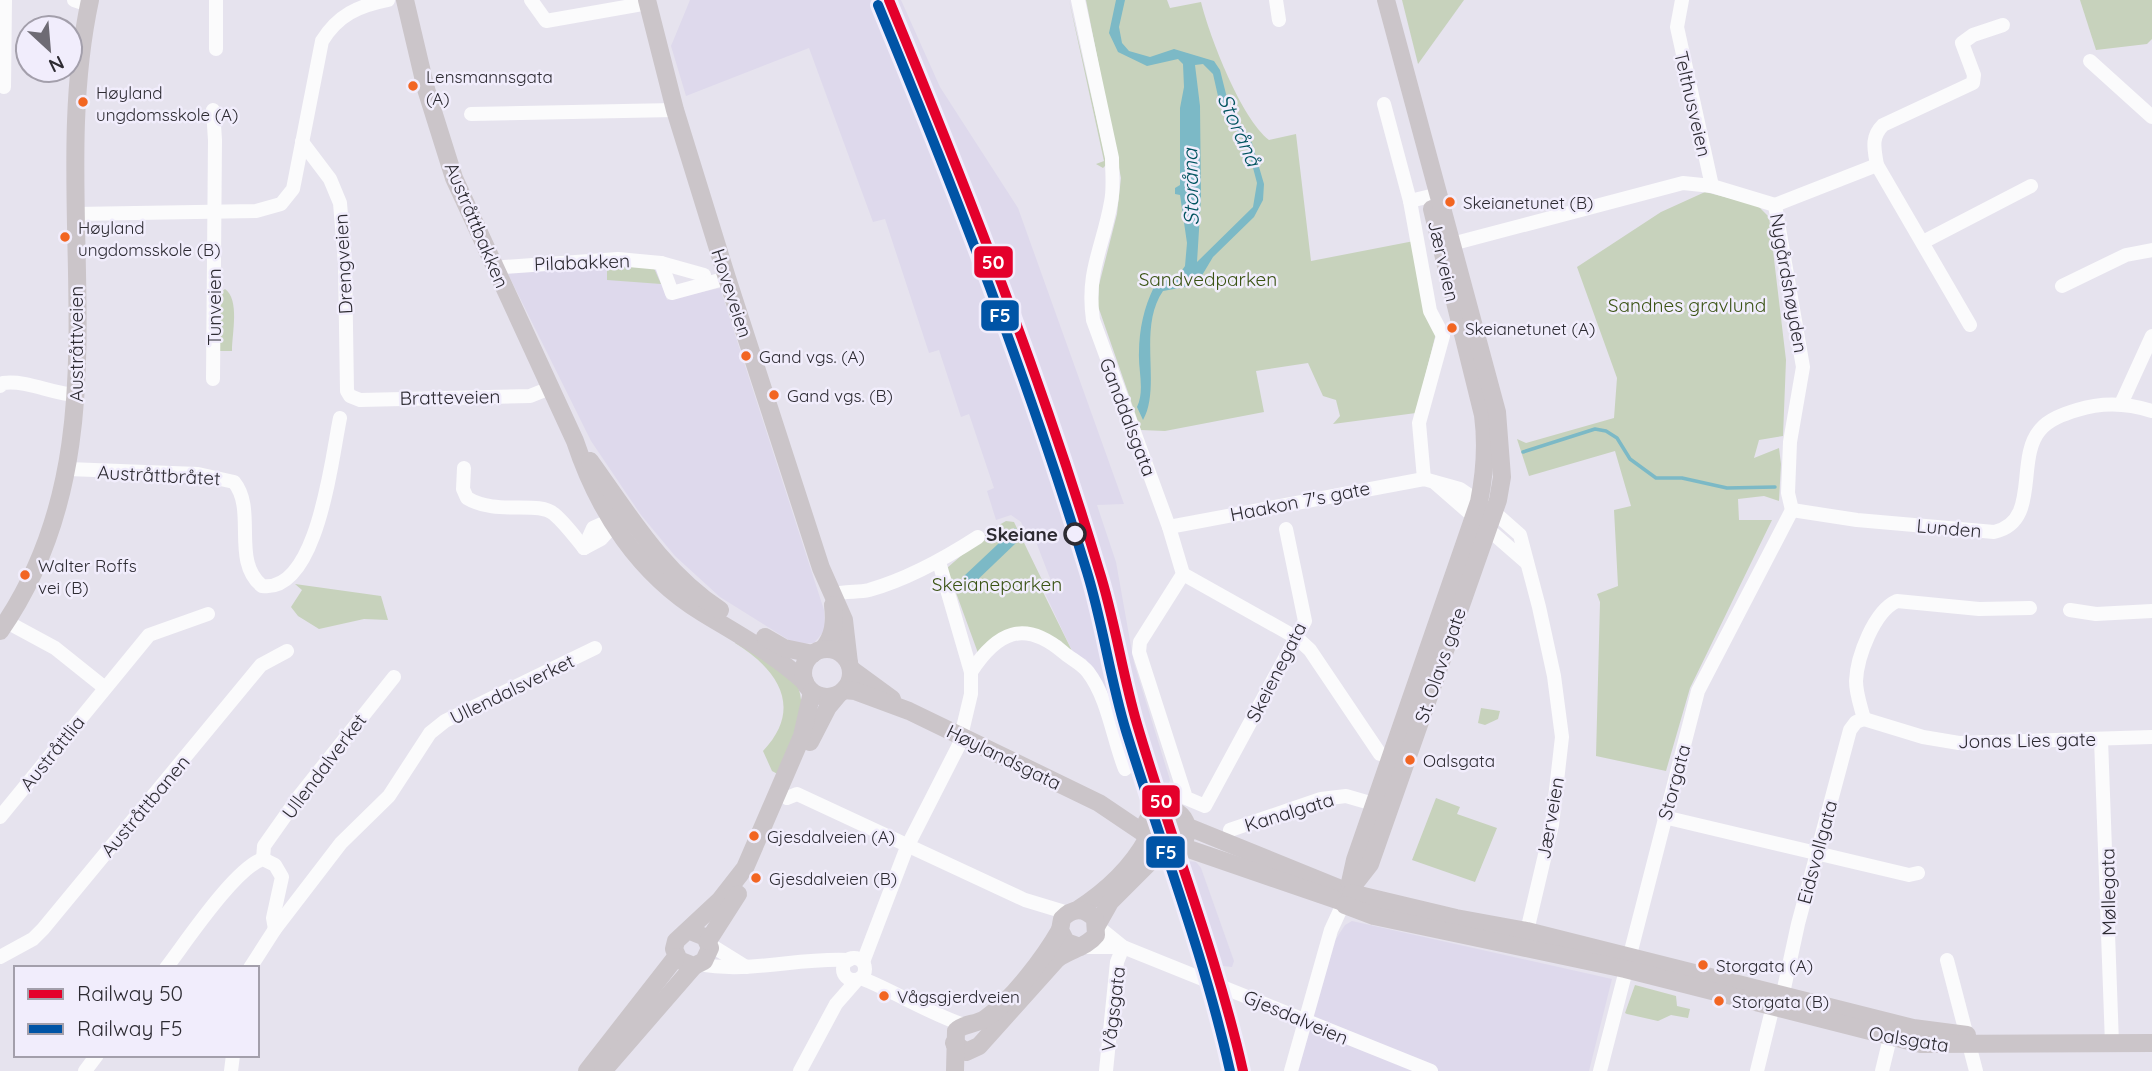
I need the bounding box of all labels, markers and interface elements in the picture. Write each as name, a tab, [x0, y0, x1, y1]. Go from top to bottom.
north arrow	[14, 14, 84, 84]
street label: Telthusveien	[1669, 49, 1717, 159]
text: N	[45, 50, 68, 78]
place label: Lensmannsgata (A)	[426, 66, 553, 109]
marker: Lensmannsgata (A)	[406, 79, 420, 93]
place label: Høyland ungdomsskole (A)	[96, 82, 238, 125]
water label: Storånå	[1212, 89, 1268, 171]
marker: Høyland ungdomsskole (A)	[76, 95, 90, 109]
water label: Storåna	[1176, 147, 1204, 226]
street label: Austråttbakken	[440, 158, 514, 292]
place label: Skeianetunet (B)	[1463, 192, 1593, 213]
marker: Skeianetunet (B)	[1443, 195, 1457, 209]
street label: Nygårdshøyden	[1765, 211, 1813, 355]
street label: Drengveien	[328, 213, 358, 315]
place label: Høyland ungdomsskole (B)	[78, 217, 221, 260]
street label: Jærveien	[1423, 218, 1465, 304]
marker: Høyland ungdomsskole (B)	[58, 230, 72, 244]
street label: Hoveveien	[706, 245, 758, 341]
line badge: 50	[973, 245, 1014, 279]
street label: Pilabakken	[534, 248, 630, 276]
text: 50	[982, 250, 1004, 274]
park label: Sandvedparken	[1139, 267, 1277, 291]
street label: Tunveien	[202, 268, 226, 346]
street label: Austråttveien	[64, 286, 88, 402]
park label: Sandnes gravlund	[1608, 293, 1766, 317]
line badge: F5	[980, 299, 1020, 332]
text: F5	[989, 303, 1011, 327]
place label: Skeianetunet (A)	[1465, 318, 1595, 339]
marker: Skeianetunet (A)	[1445, 321, 1459, 335]
place label: Gand vgs. (A)	[759, 346, 865, 367]
marker: Gand vgs. (A)	[739, 349, 753, 363]
street label: Ganddalsgata	[1094, 354, 1162, 480]
street label: Bratteveien	[399, 384, 501, 410]
place label: Gand vgs. (B)	[787, 385, 893, 406]
marker: Gand vgs. (B)	[767, 388, 781, 402]
street label: Austråttbråtet	[97, 460, 221, 490]
street label: Haakon 7's gate	[1228, 476, 1372, 526]
street label: Lunden	[1916, 513, 1982, 543]
place label: Skeiane	[986, 522, 1058, 546]
marker: Skeiane	[1064, 523, 1086, 545]
place label: Walter Roffs vei (B)	[38, 555, 137, 598]
marker: Walter Roffs vei (B)	[18, 568, 32, 582]
park label: Skeianeparken	[932, 572, 1062, 596]
street label: St. Olavs gate	[1409, 604, 1471, 726]
street label: Skeienegata	[1241, 618, 1311, 726]
street label: Ullendalsverket	[446, 649, 578, 729]
street label: Ullendalverket	[277, 709, 371, 823]
street label: Austråttlia	[14, 711, 90, 795]
street label: Høylandsgata	[943, 719, 1065, 795]
street label: Jonas Lies gate	[1958, 727, 2096, 753]
street label: Storgata	[1652, 742, 1696, 822]
street label: Austråttbanen	[95, 750, 195, 862]
place label: Oalsgata	[1423, 750, 1495, 771]
marker: Oalsgata	[1403, 753, 1417, 767]
street label: Jærveien	[1531, 775, 1569, 861]
line badge: 50	[1141, 784, 1181, 818]
street label: Kanalgata	[1241, 787, 1337, 837]
text: 50	[1150, 789, 1172, 813]
street label: Eidsvollgata	[1792, 797, 1842, 907]
place label: Gjesdalveien (A)	[767, 826, 895, 847]
marker: Gjesdalveien (A)	[747, 829, 761, 843]
line badge: F5	[1145, 835, 1186, 869]
text: F5	[1155, 840, 1177, 864]
street label: Møllegata	[2095, 848, 2121, 936]
place label: Gjesdalveien (B)	[769, 868, 897, 889]
marker: Gjesdalveien (B)	[749, 871, 763, 885]
place label: Storgata (A)	[1716, 955, 1813, 976]
marker: Storgata (A)	[1696, 958, 1710, 972]
street label: Vågsgata	[1096, 965, 1130, 1053]
legend	[14, 966, 259, 1057]
text: Railway 50	[77, 980, 183, 1006]
street label: Gjesdalveien	[1240, 984, 1352, 1050]
place label: Vågsgjerdveien	[897, 986, 1020, 1007]
marker: Vågsgjerdveien	[877, 989, 891, 1003]
place label: Storgata (B)	[1732, 991, 1829, 1012]
marker: Storgata (B)	[1712, 994, 1726, 1008]
text: Railway F5	[77, 1015, 182, 1041]
street label: Oalsgata	[1867, 1021, 1951, 1057]

